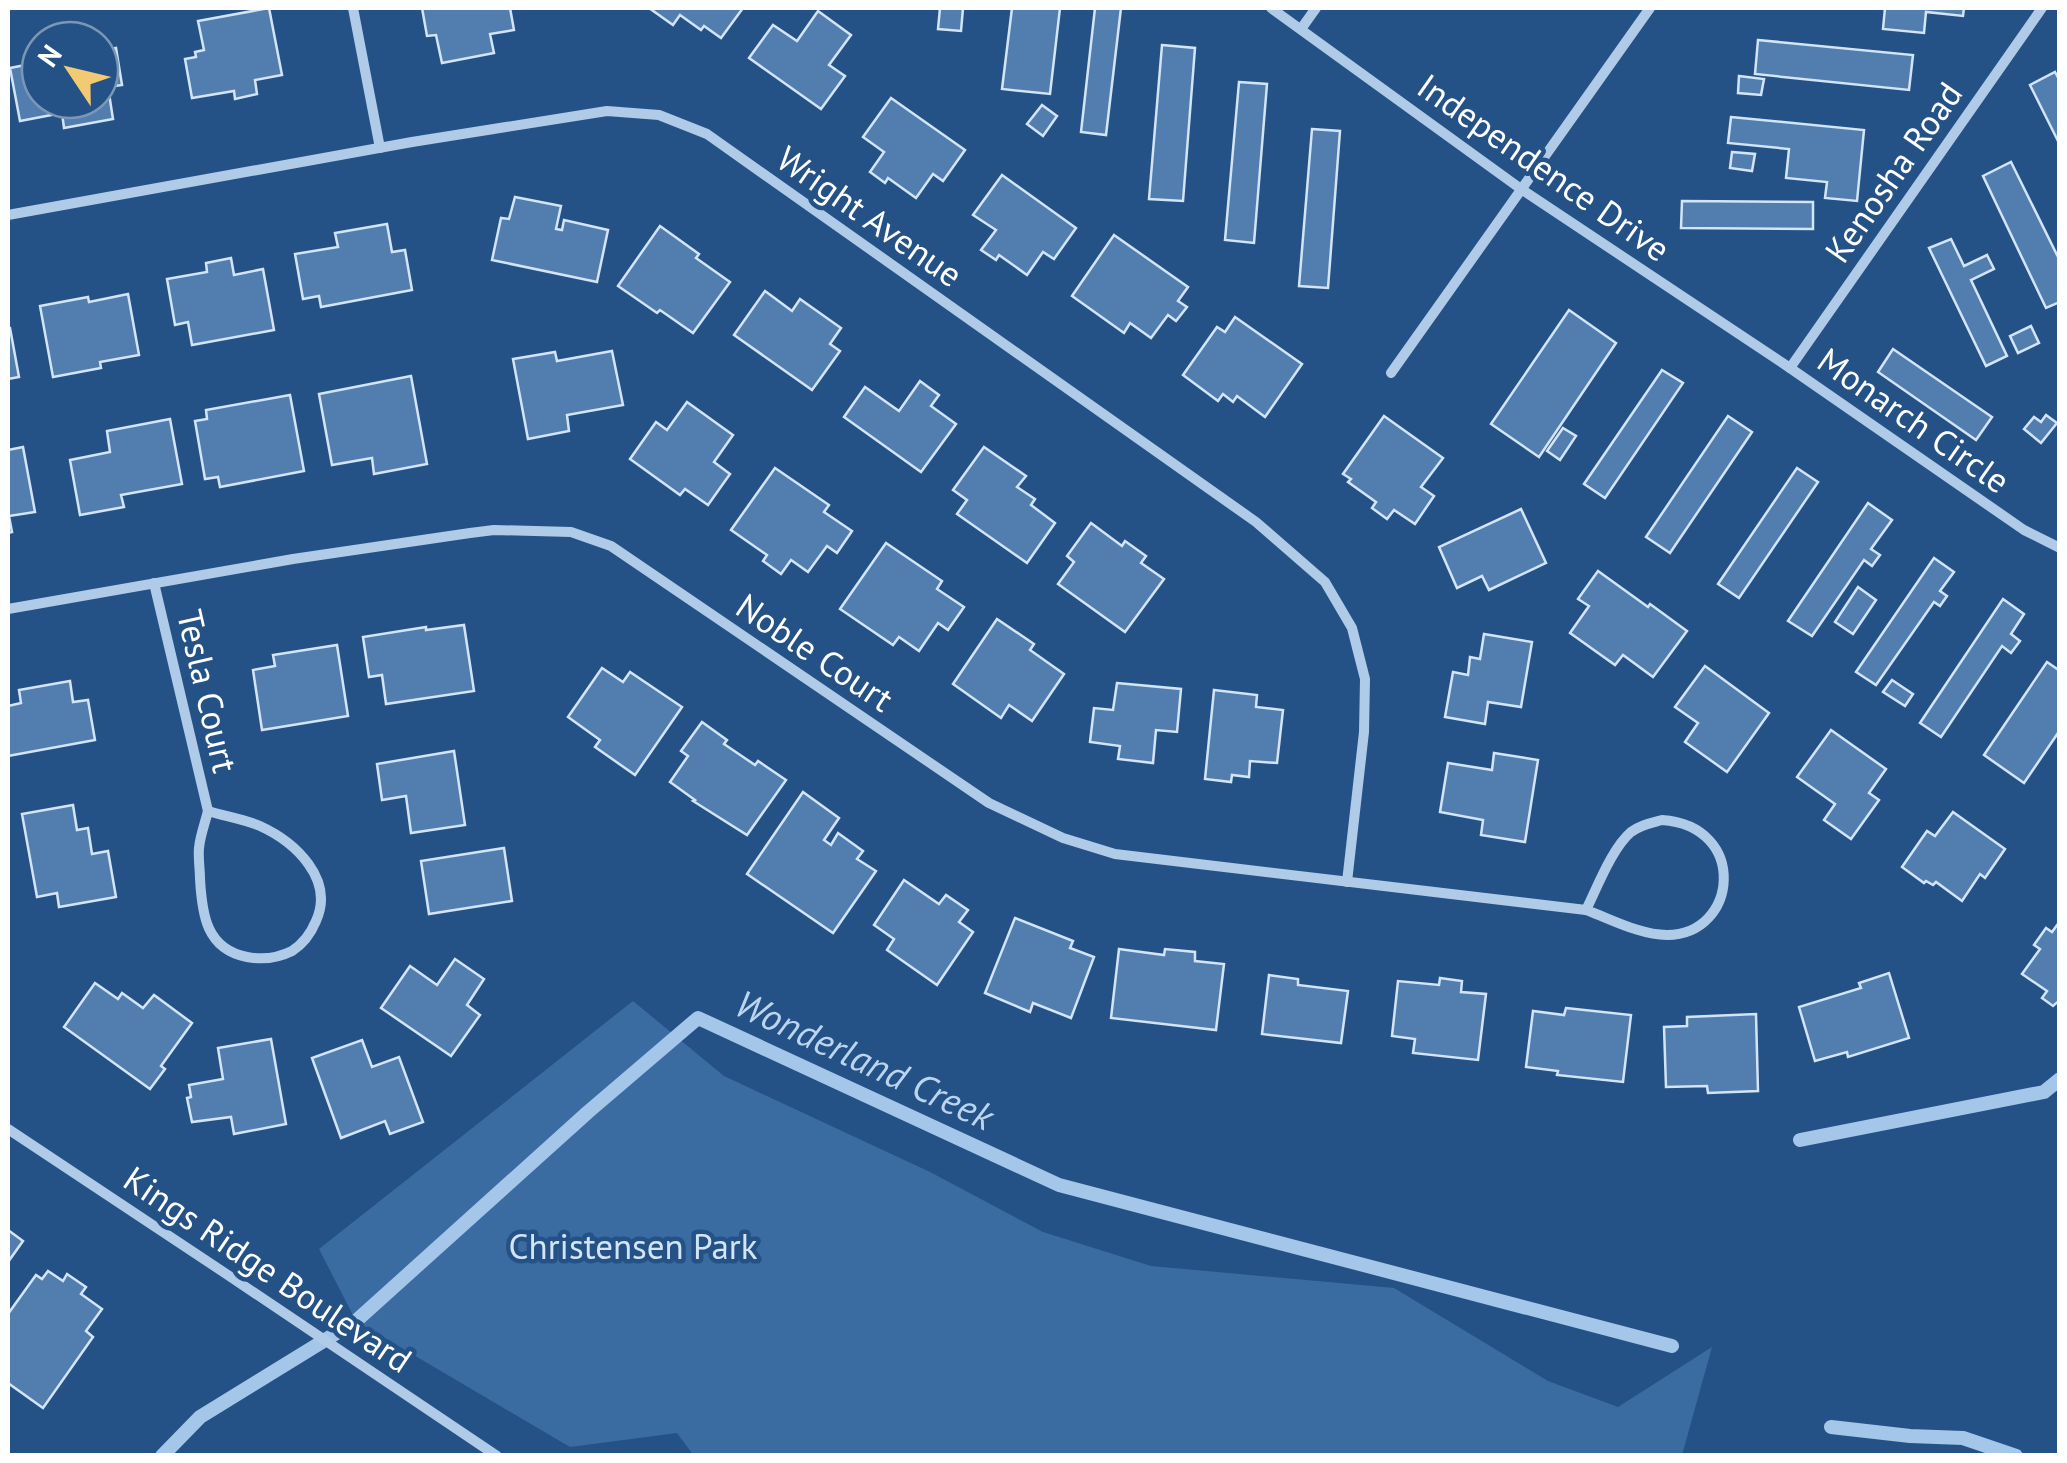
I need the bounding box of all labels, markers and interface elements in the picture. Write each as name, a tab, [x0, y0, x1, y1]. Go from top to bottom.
north arrow	[20, 20, 120, 120]
text: N	[29, 37, 70, 74]
street label: Independence Drive	[1409, 63, 1679, 271]
street label: Kenosha Road	[1814, 73, 1972, 271]
street label: Wright Avenue	[768, 135, 972, 297]
street label: Monarch Circle	[1809, 337, 2019, 503]
street label: Noble Court	[728, 583, 902, 721]
street label: Tesla Court	[167, 605, 249, 777]
water label: Wonderland Creek	[728, 978, 1004, 1141]
street label: Kings Ridge Boulevard	[115, 1155, 421, 1383]
park label: Christensen Park	[509, 1223, 758, 1269]

